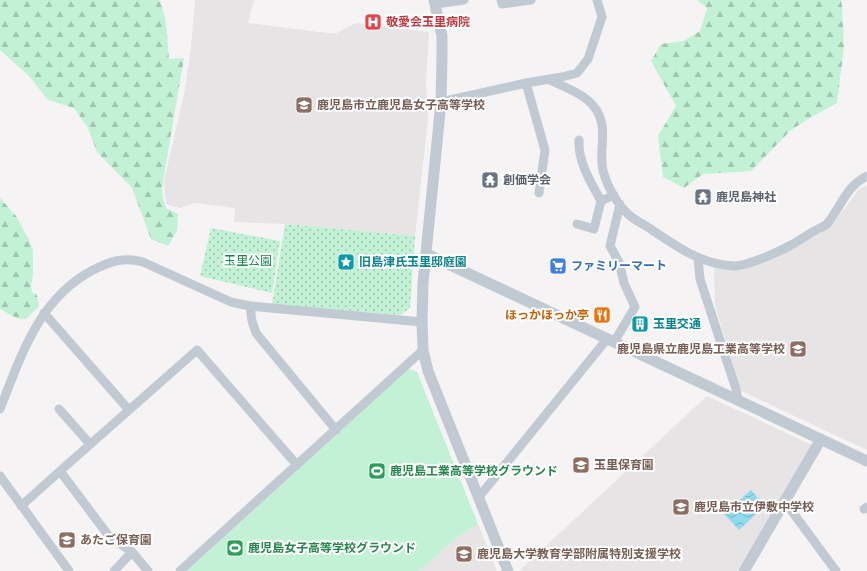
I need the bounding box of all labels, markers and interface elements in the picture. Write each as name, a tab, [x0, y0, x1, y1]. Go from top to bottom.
hospital icon: 敬愛会玉里病院	[363, 12, 383, 32]
place label: 敬愛会玉里病院	[386, 15, 470, 29]
school or university icon: 鹿児島市立鹿児島女子高等学校	[294, 95, 314, 115]
place label: 鹿児島市立鹿児島女子高等学校	[317, 98, 485, 112]
temple icon: 創価学会	[480, 170, 500, 190]
place label: 創価学会	[503, 173, 551, 187]
temple icon: 鹿児島神社	[693, 187, 713, 207]
place label: 鹿児島神社	[716, 190, 776, 204]
place icon: 旧島津氏玉里邸庭園	[336, 252, 356, 272]
park label: 玉里公園	[224, 254, 272, 268]
place label: 旧島津氏玉里邸庭園	[359, 255, 467, 269]
supermarket icon: ファミリーマート	[548, 256, 568, 276]
place label: ファミリーマート	[571, 259, 667, 273]
restaurant icon: ほっかほっか亭	[592, 305, 612, 325]
place label: ほっかほっか亭	[505, 308, 589, 322]
building icon: 玉里交通	[630, 314, 650, 334]
place label: 玉里交通	[653, 317, 701, 331]
school or university icon: 鹿児島県立鹿児島工業高等学校	[788, 339, 808, 359]
place label: 鹿児島県立鹿児島工業高等学校	[617, 342, 785, 356]
school or university icon: 玉里保育園	[571, 455, 591, 475]
place label: 玉里保育園	[594, 458, 654, 472]
sports icon: 鹿児島工業高等学校グラウンド	[367, 461, 387, 481]
place label: 鹿児島工業高等学校グラウンド	[390, 464, 558, 478]
school or university icon: 鹿児島市立伊敷中学校	[671, 497, 691, 517]
place label: 鹿児島市立伊敷中学校	[694, 500, 814, 514]
school or university icon: あたご保育園	[57, 530, 77, 550]
place label: あたご保育園	[80, 533, 152, 547]
sports icon: 鹿児島女子高等学校グラウンド	[225, 538, 245, 558]
place label: 鹿児島女子高等学校グラウンド	[248, 541, 416, 555]
school or university icon: 鹿児島大学教育学部附属特別支援学校	[454, 544, 474, 564]
place label: 鹿児島大学教育学部附属特別支援学校	[477, 547, 681, 561]

